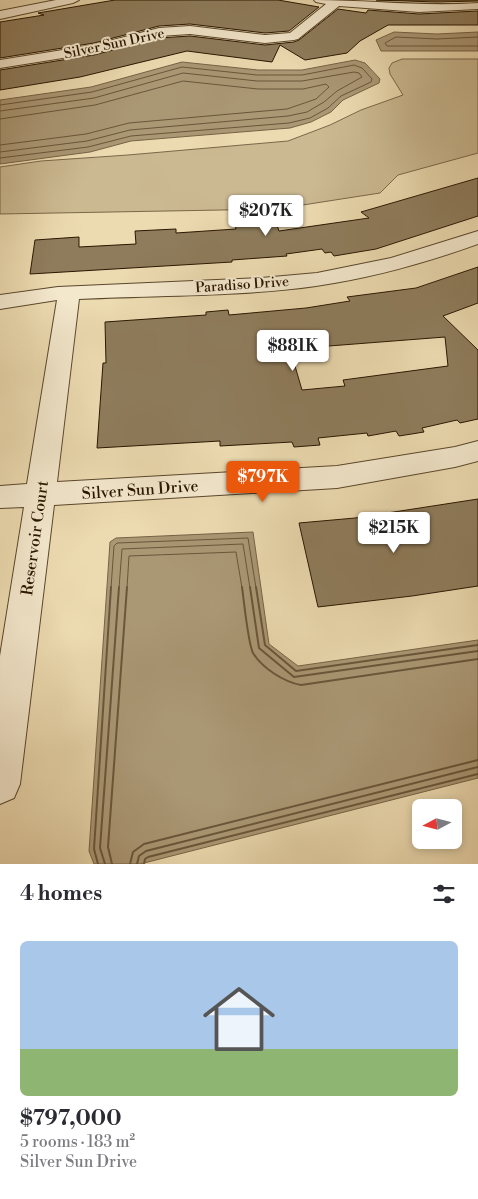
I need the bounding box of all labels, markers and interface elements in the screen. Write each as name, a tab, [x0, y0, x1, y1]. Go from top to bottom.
street label: Silver Sun Drive	[62, 25, 166, 63]
pin: $207K	[231, 194, 301, 237]
text: $207K	[239, 201, 293, 221]
street label: Paradiso Drive	[195, 273, 290, 297]
pin: $881K	[258, 330, 328, 372]
text: $881K	[268, 336, 318, 356]
pin: $797K	[228, 460, 298, 503]
text: $797K	[237, 467, 289, 487]
street label: Silver Sun Drive	[81, 476, 199, 504]
street label: Reservoir Court	[17, 479, 53, 597]
pin: $215K	[359, 512, 429, 554]
text: $215K	[369, 518, 419, 538]
north arrow	[412, 799, 462, 849]
map controls	[412, 799, 462, 849]
icon: filters	[430, 880, 458, 908]
text: 4 homes	[20, 881, 102, 907]
icon: home	[194, 974, 284, 1064]
text: $797,000	[20, 1106, 121, 1132]
text: 5 rooms · 183 m²	[20, 1132, 135, 1152]
text: Silver Sun Drive	[20, 1152, 137, 1172]

